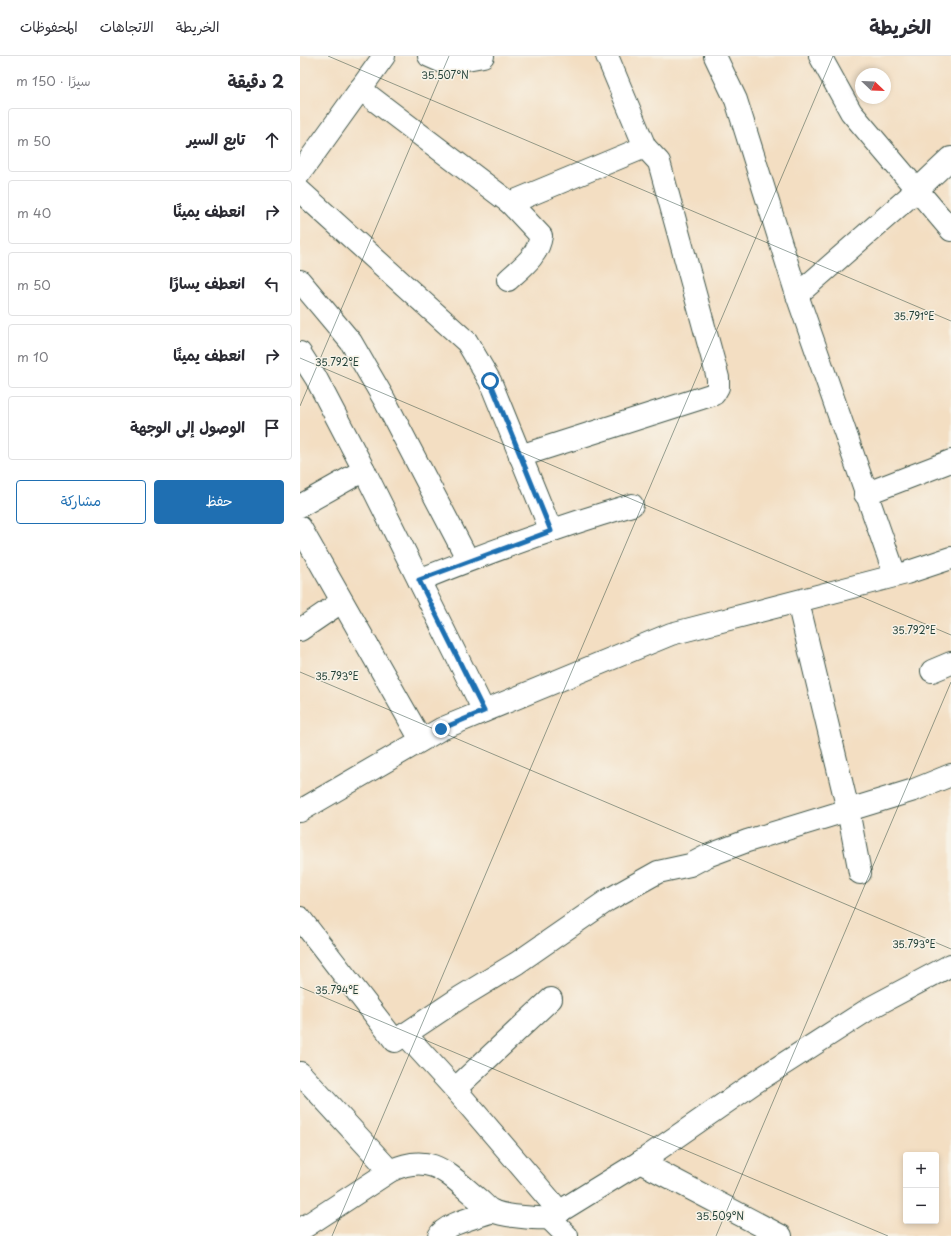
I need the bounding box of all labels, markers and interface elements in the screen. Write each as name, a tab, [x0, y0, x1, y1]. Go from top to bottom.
text: الخريطة	[869, 12, 931, 40]
text: المحفوظات	[20, 16, 78, 37]
text: الاتجاهات	[100, 16, 154, 37]
text: الخريطة	[176, 16, 219, 37]
text: 35.507°N	[421, 67, 469, 82]
text: 2 دقيقة	[227, 68, 284, 94]
north arrow	[855, 68, 891, 104]
text: سيرًا · 150 m	[16, 71, 91, 90]
text: تابع السير	[187, 127, 245, 150]
icon: ahead	[261, 129, 283, 151]
text: 50 m	[17, 131, 51, 150]
text: انعطف يمينًا	[173, 199, 245, 222]
icon: right	[261, 201, 283, 223]
text: 40 m	[17, 203, 51, 222]
text: انعطف يسارًا	[169, 271, 245, 294]
icon: left	[261, 273, 283, 295]
text: 50 m	[17, 275, 51, 294]
text: 35.791°E	[893, 308, 935, 323]
text: انعطف يمينًا	[173, 343, 245, 366]
icon: right	[261, 345, 283, 367]
text: 10 m	[17, 347, 48, 366]
text: 35.792°E	[315, 354, 359, 369]
route start	[481, 372, 499, 390]
text: الوصول إلى الوجهة	[130, 415, 245, 438]
icon: arrive	[261, 417, 283, 439]
button: مشاركة	[16, 480, 146, 524]
button: حفظ	[154, 480, 284, 524]
text: 35.792°E	[892, 622, 936, 637]
text: 35.793°E	[315, 668, 359, 683]
route end	[432, 720, 450, 738]
text: 35.793°E	[892, 936, 936, 951]
text: 35.794°E	[315, 982, 359, 997]
map controls	[903, 1152, 939, 1224]
button: +	[903, 1152, 939, 1188]
button: −	[903, 1188, 939, 1224]
text: 35.509°N	[696, 1208, 744, 1223]

